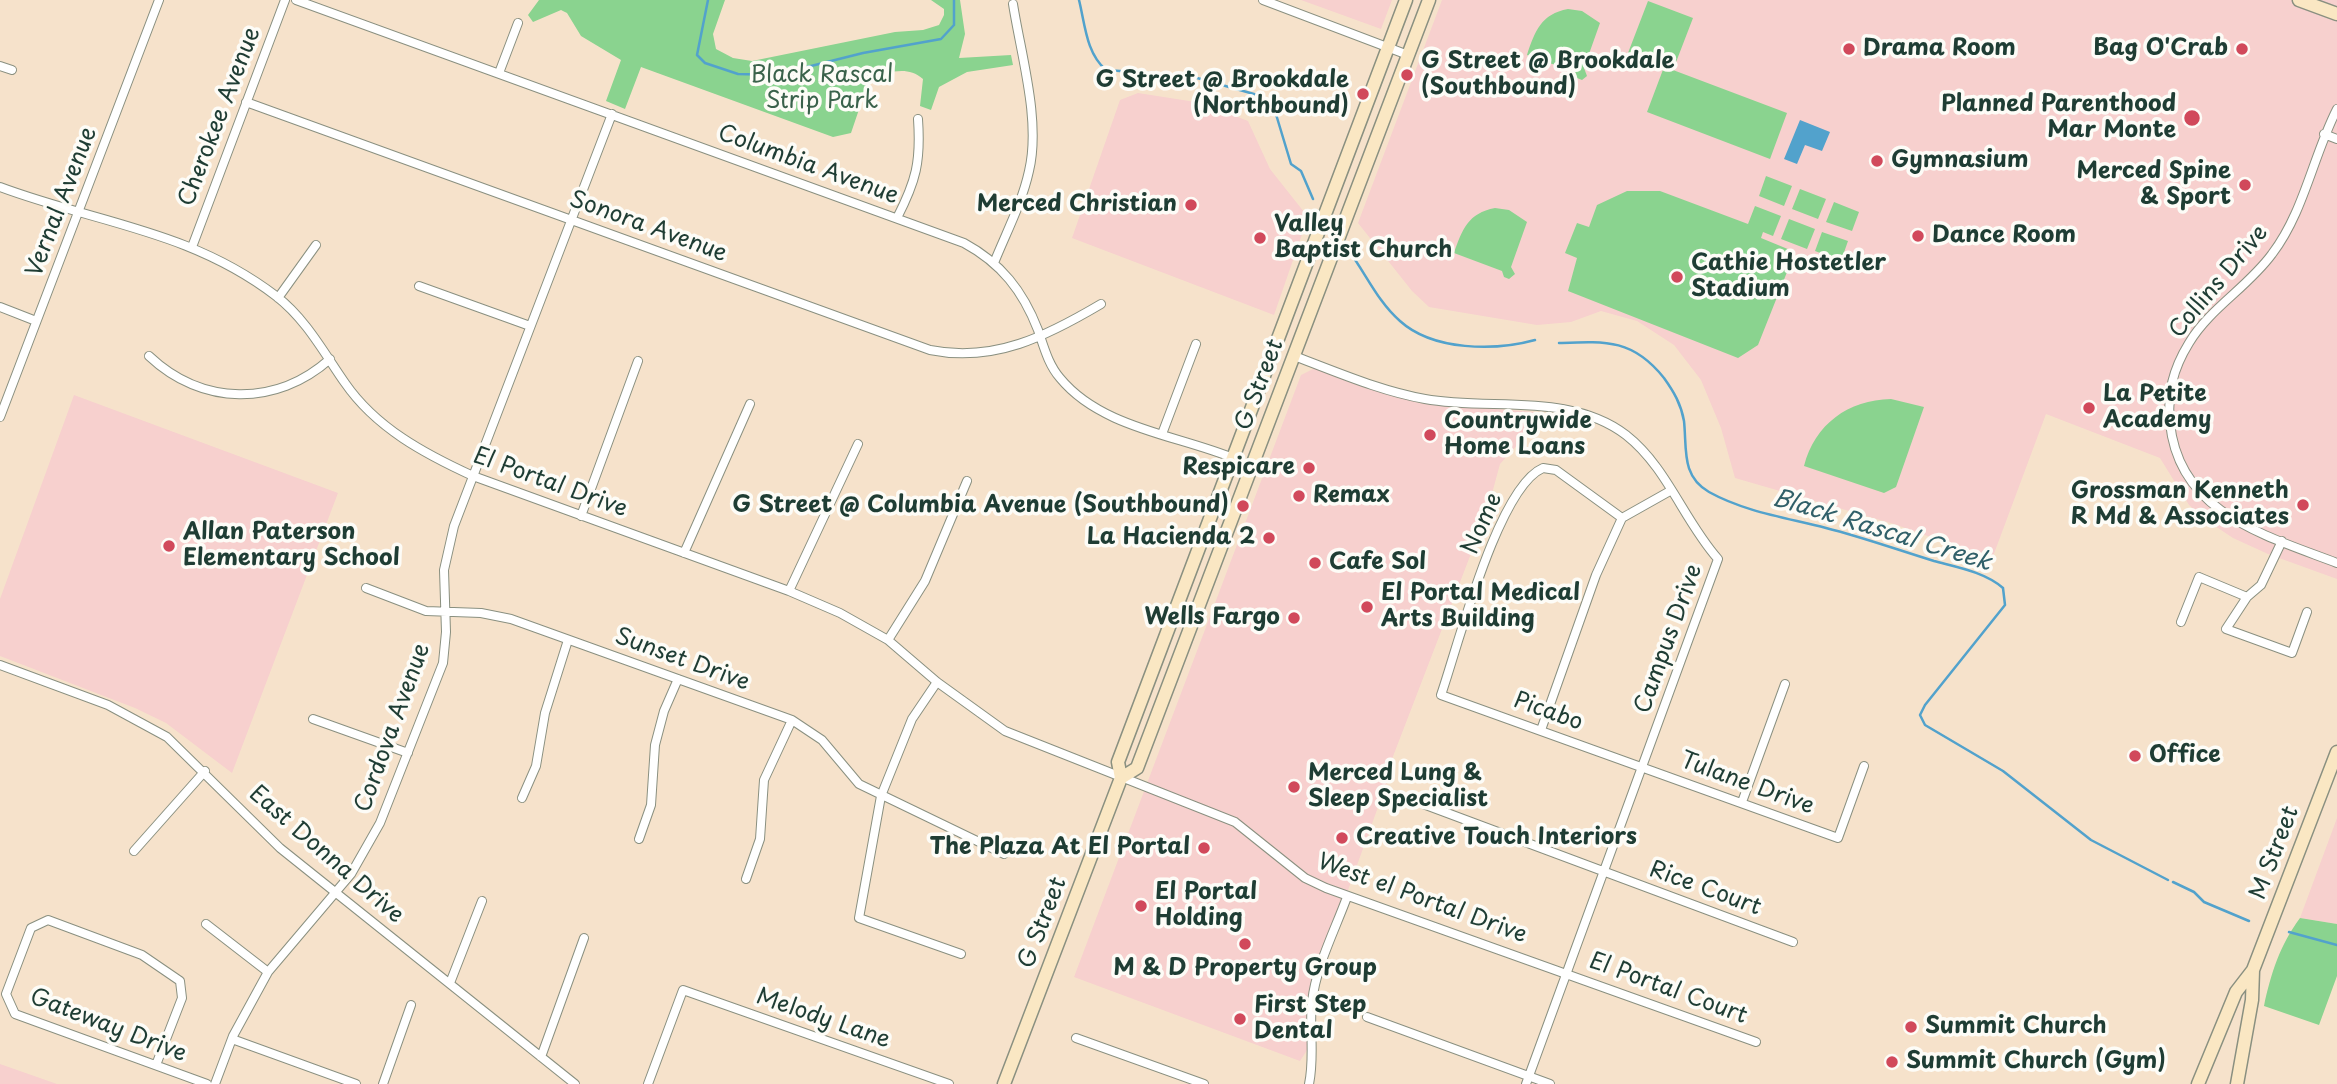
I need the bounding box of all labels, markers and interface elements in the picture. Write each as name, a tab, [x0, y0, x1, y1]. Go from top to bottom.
street label: Cherokee Avenue	[173, 24, 267, 210]
place label: Drama Room	[1863, 35, 2016, 63]
place label: Bag O'Crab	[2093, 35, 2228, 63]
marker: Drama Room	[1841, 41, 1857, 57]
marker: Bag O'Crab	[2234, 41, 2250, 57]
place label: G Street @ Brookdale (Southbound)	[1421, 48, 1675, 102]
park label: Black Rascal Strip Park	[751, 62, 893, 116]
place label: G Street @ Brookdale (Northbound)	[1095, 67, 1349, 121]
marker: G Street @ Brookdale (Southbound)	[1399, 67, 1415, 83]
marker: G Street @ Brookdale (Northbound)	[1355, 86, 1371, 102]
place label: Planned Parenthood Mar Monte	[1941, 91, 2176, 145]
marker: Planned Parenthood Mar Monte	[2182, 108, 2202, 128]
street label: Columbia Avenue	[714, 120, 902, 210]
street label: Vernal Avenue	[21, 123, 103, 281]
place label: Gymnasium	[1891, 147, 2028, 175]
marker: Gymnasium	[1869, 153, 1885, 169]
place label: Merced Spine & Sport	[2076, 158, 2231, 212]
marker: Merced Spine & Sport	[2237, 177, 2253, 193]
street label: Sonora Avenue	[565, 186, 731, 268]
place label: Merced Christian	[977, 191, 1177, 219]
marker: Merced Christian	[1183, 197, 1199, 213]
place label: Valley Baptist Church	[1274, 211, 1452, 265]
street label: Collins Drive	[2164, 220, 2274, 344]
place label: Dance Room	[1932, 222, 2076, 250]
marker: Dance Room	[1910, 228, 1926, 244]
marker: Valley Baptist Church	[1252, 230, 1268, 246]
place label: Cathie Hostetler Stadium	[1691, 250, 1886, 304]
marker: Cathie Hostetler Stadium	[1669, 269, 1685, 285]
street label: G Street	[1230, 336, 1290, 434]
place label: La Petite Academy	[2103, 381, 2211, 435]
marker: La Petite Academy	[2081, 400, 2097, 416]
place label: Countrywide Home Loans	[1444, 408, 1592, 462]
marker: Countrywide Home Loans	[1422, 427, 1438, 443]
street label: El Portal Drive	[469, 442, 631, 524]
place label: Respicare	[1183, 454, 1295, 482]
marker: Respicare	[1301, 460, 1317, 476]
place label: Grossman Kenneth R Md & Associates	[2071, 478, 2289, 532]
place label: Remax	[1313, 482, 1390, 510]
water label: Black Rascal Creek	[1769, 484, 1995, 578]
marker: Remax	[1291, 488, 1307, 504]
street label: Nome	[1457, 489, 1509, 559]
place label: G Street @ Columbia Avenue (Southbound)	[732, 492, 1229, 520]
marker: Grossman Kenneth R Md & Associates	[2295, 497, 2311, 513]
marker: G Street @ Columbia Avenue (Southbound)	[1235, 498, 1251, 514]
place label: Allan Paterson Elementary School	[183, 519, 400, 573]
place label: La Hacienda 2	[1087, 524, 1255, 552]
marker: La Hacienda 2	[1261, 530, 1277, 546]
marker: Allan Paterson Elementary School	[161, 538, 177, 554]
place label: Cafe Sol	[1329, 549, 1426, 577]
marker: Cafe Sol	[1307, 555, 1323, 571]
street label: Campus Drive	[1629, 561, 1709, 717]
place label: El Portal Medical Arts Building	[1381, 580, 1580, 634]
marker: El Portal Medical Arts Building	[1359, 599, 1375, 615]
place label: Wells Fargo	[1144, 604, 1280, 632]
marker: Wells Fargo	[1286, 610, 1302, 626]
street label: Sunset Drive	[611, 623, 753, 697]
street label: Cordova Avenue	[350, 640, 436, 816]
street label: Picabo	[1510, 687, 1586, 737]
place label: Office	[2149, 742, 2221, 770]
street label: Tulane Drive	[1676, 747, 1818, 821]
marker: Office	[2127, 748, 2143, 764]
place label: Merced Lung & Sleep Specialist	[1308, 760, 1488, 814]
marker: Merced Lung & Sleep Specialist	[1286, 779, 1302, 795]
street label: East Donna Drive	[243, 780, 409, 930]
street label: M Street	[2245, 802, 2305, 904]
place label: Creative Touch Interiors	[1356, 824, 1637, 852]
marker: Creative Touch Interiors	[1334, 830, 1350, 846]
place label: The Plaza At El Portal	[929, 834, 1190, 862]
marker: The Plaza At El Portal	[1196, 840, 1212, 856]
street label: West el Portal Drive	[1314, 848, 1530, 950]
street label: Rice Court	[1645, 856, 1765, 922]
street label: G Street	[1013, 874, 1073, 972]
place label: El Portal Holding	[1155, 879, 1257, 933]
marker: El Portal Holding	[1133, 898, 1149, 914]
marker: M & D Property Group	[1237, 936, 1253, 952]
street label: El Portal Court	[1585, 948, 1751, 1030]
place label: M & D Property Group	[1113, 955, 1377, 983]
street label: Gateway Drive	[26, 983, 190, 1069]
street label: Melody Lane	[752, 983, 894, 1055]
place label: First Step Dental	[1254, 992, 1366, 1046]
marker: First Step Dental	[1232, 1011, 1248, 1027]
place label: Summit Church	[1925, 1013, 2107, 1041]
marker: Summit Church	[1903, 1019, 1919, 1035]
place label: Summit Church (Gym)	[1906, 1048, 2166, 1076]
marker: Summit Church (Gym)	[1884, 1054, 1900, 1070]

